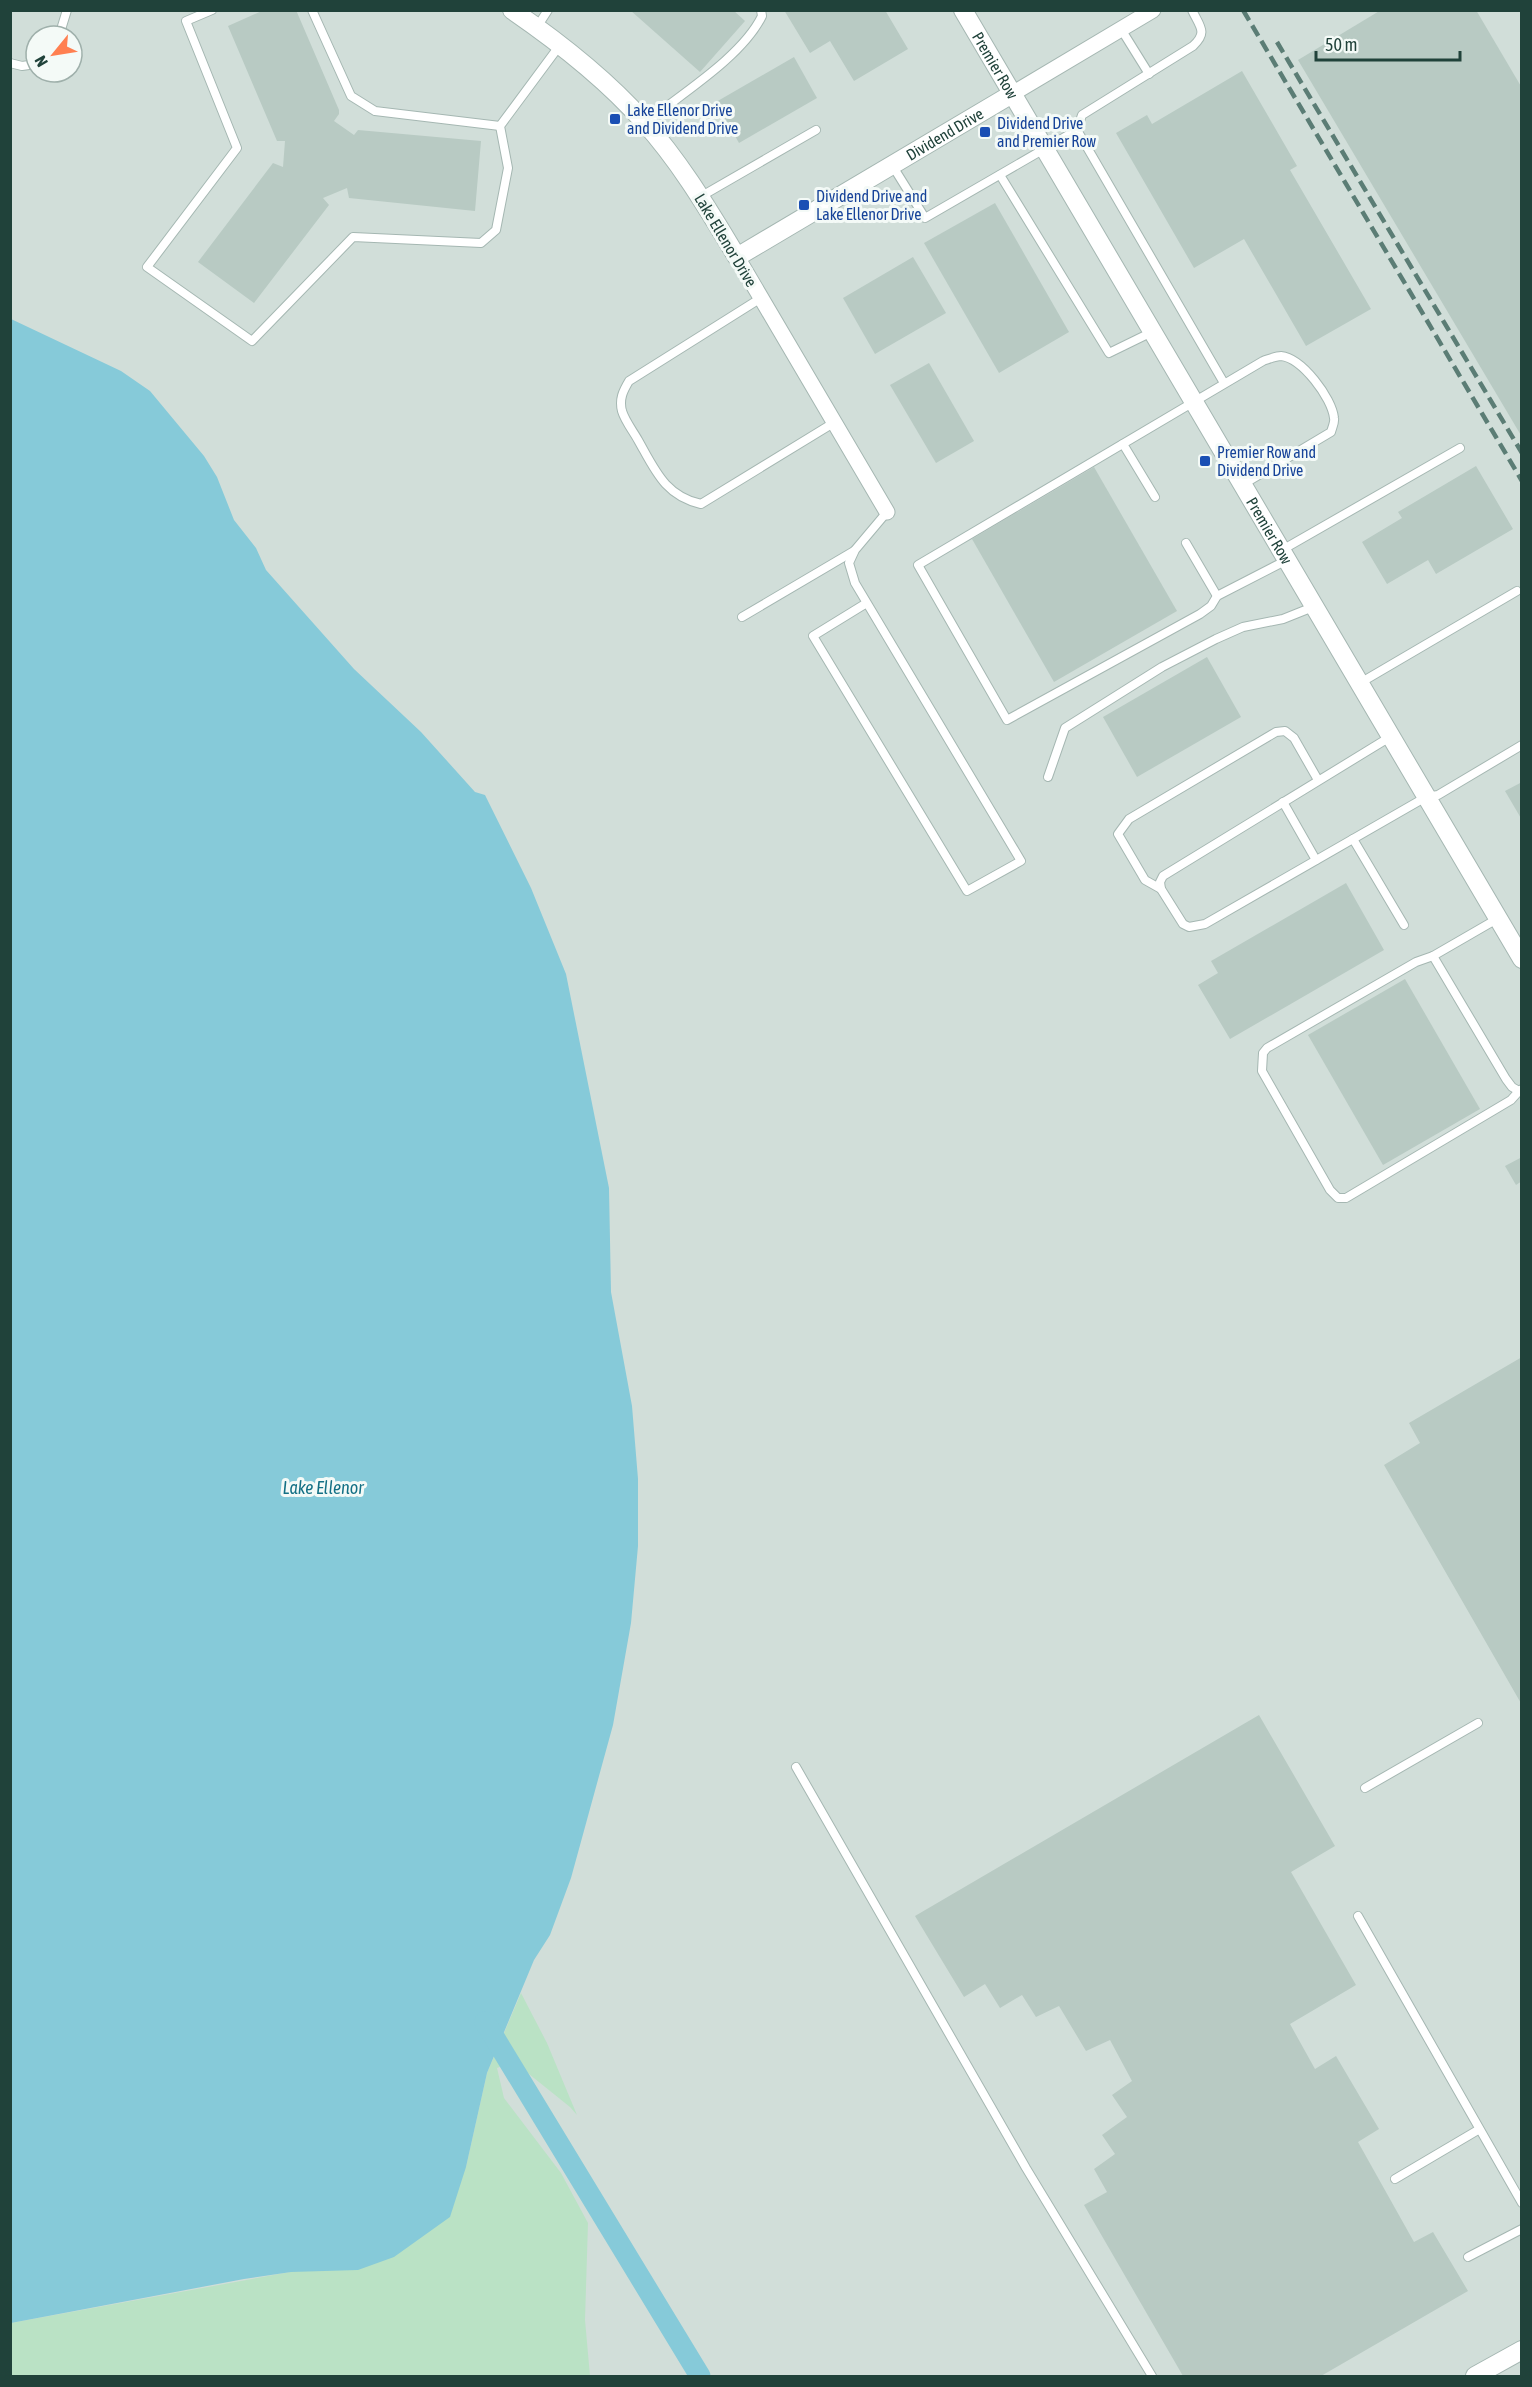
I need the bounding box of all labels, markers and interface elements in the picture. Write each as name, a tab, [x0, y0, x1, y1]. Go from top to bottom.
north arrow	[24, 24, 84, 84]
scale bar	[1316, 24, 1460, 62]
street label: Premier Row	[969, 29, 1022, 102]
text: 50 m	[1325, 34, 1357, 55]
text: N	[31, 53, 51, 70]
place label: Lake Ellenor Drive and Dividend Drive	[627, 101, 738, 137]
street label: Dividend Drive	[903, 104, 986, 164]
marker: Lake Ellenor Drive and Dividend Drive	[608, 112, 622, 126]
place label: Dividend Drive and Premier Row	[997, 114, 1097, 150]
marker: Dividend Drive and Premier Row	[978, 125, 992, 139]
place label: Dividend Drive and Lake Ellenor Drive	[816, 187, 927, 223]
street label: Lake Ellenor Drive	[691, 190, 761, 290]
marker: Dividend Drive and Lake Ellenor Drive	[797, 198, 811, 212]
place label: Premier Row and Dividend Drive	[1217, 443, 1316, 479]
marker: Premier Row and Dividend Drive	[1198, 454, 1212, 468]
street label: Premier Row	[1243, 494, 1296, 567]
water label: Lake Ellenor	[282, 1477, 364, 1498]

